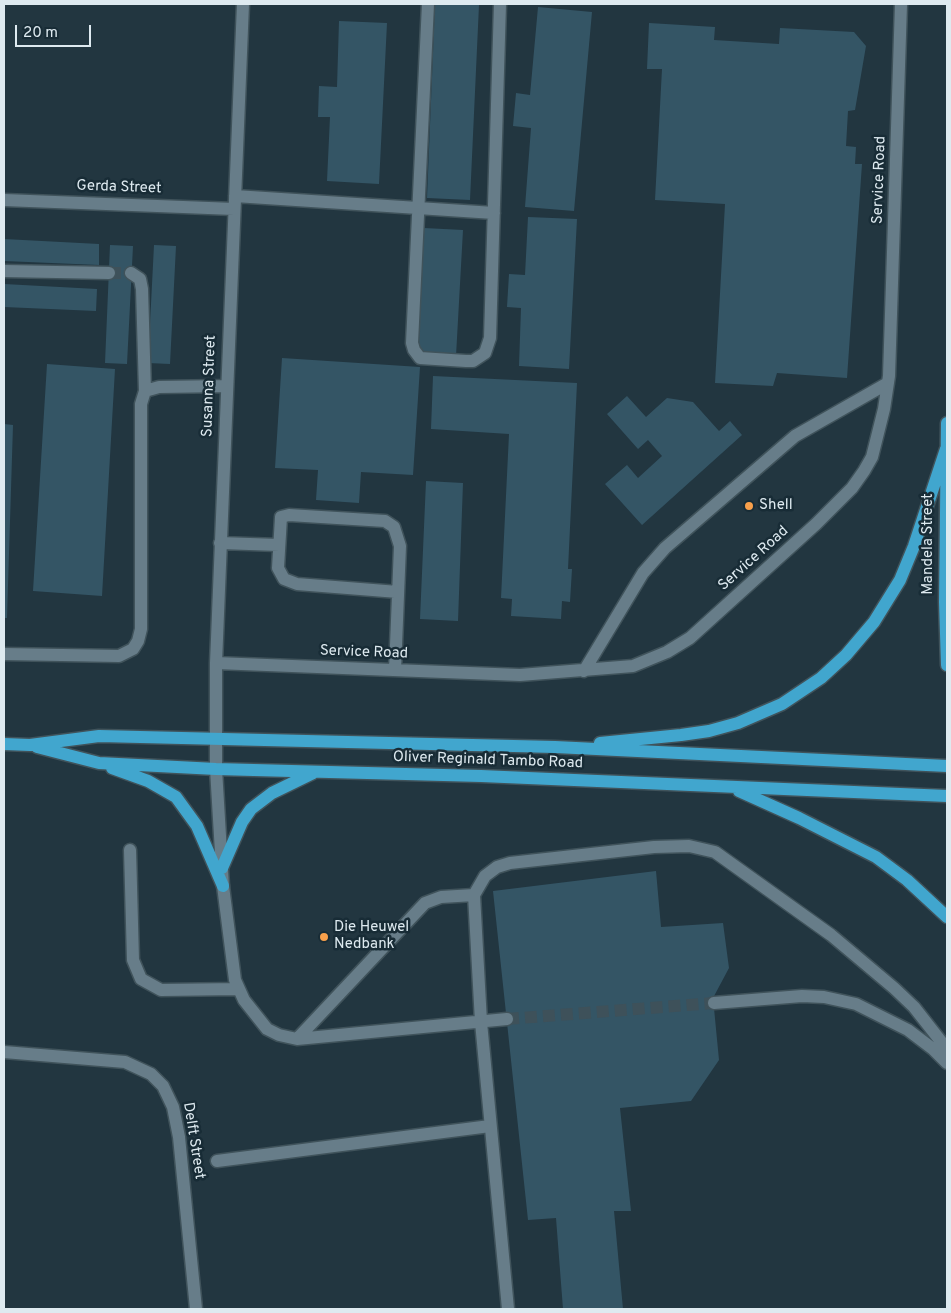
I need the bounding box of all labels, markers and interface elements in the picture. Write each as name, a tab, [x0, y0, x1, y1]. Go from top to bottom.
scale bar	[18, 15, 94, 47]
text: 20 m	[23, 24, 58, 43]
street label: Service Road	[869, 136, 891, 224]
street label: Gerda Street	[76, 178, 162, 198]
street label: Susanna Street	[199, 335, 221, 437]
street label: Mandela Street	[920, 493, 938, 595]
place label: Shell	[759, 497, 793, 515]
marker: Shell	[743, 500, 755, 512]
street label: Service Road	[715, 523, 793, 595]
street label: Service Road	[320, 642, 408, 664]
street label: Oliver Reginald Tambo Road	[393, 749, 583, 773]
place label: Die Heuwel Nedbank	[334, 919, 409, 954]
marker: Die Heuwel Nedbank	[318, 931, 330, 943]
street label: Delft Street	[178, 1101, 208, 1181]

